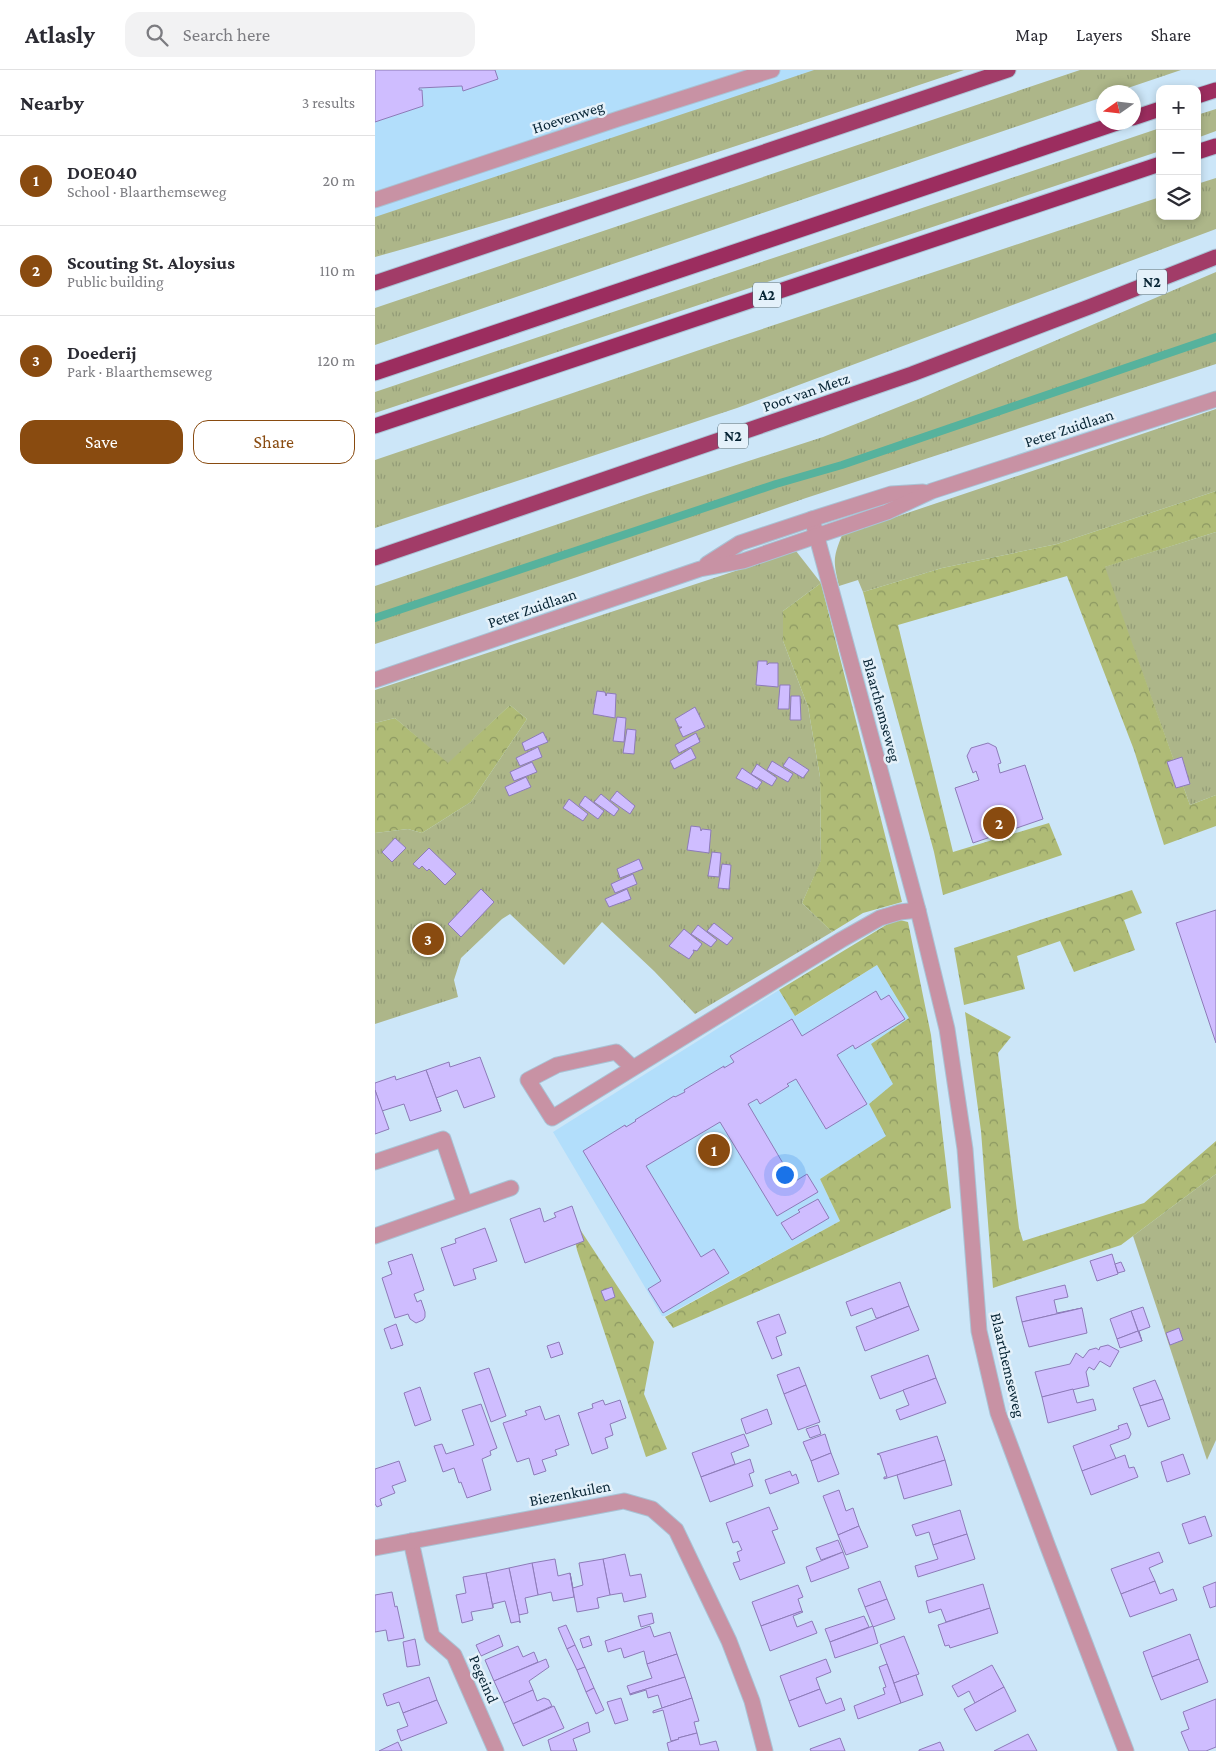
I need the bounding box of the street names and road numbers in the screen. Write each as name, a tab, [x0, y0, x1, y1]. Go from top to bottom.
street label: Hoevenweg	[530, 97, 607, 138]
road number: N2	[1137, 270, 1167, 294]
road number: A2	[753, 282, 781, 308]
street label: Poot van Metz	[760, 369, 852, 415]
street label: Peter Zuidlaan	[1022, 405, 1116, 450]
road number: N2	[718, 424, 748, 448]
street label: Peter Zuidlaan	[485, 585, 579, 631]
street label: Blaarthemseweg	[859, 656, 904, 764]
street label: Blaarthemseweg	[987, 1311, 1028, 1419]
street label: Biezenkuilen	[528, 1477, 612, 1509]
street label: Pegeind	[465, 1652, 502, 1707]

